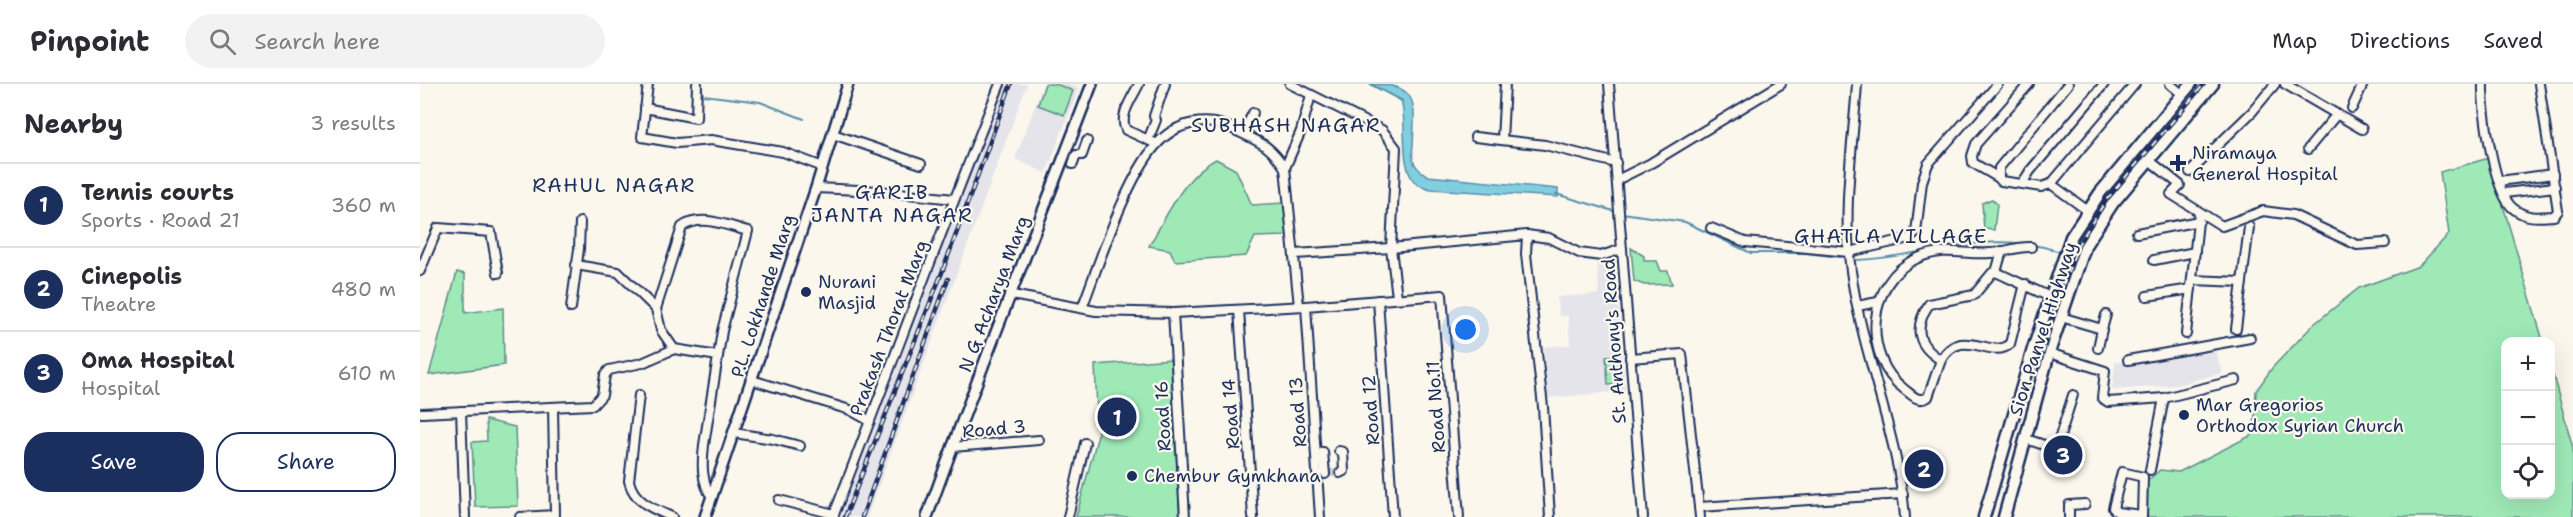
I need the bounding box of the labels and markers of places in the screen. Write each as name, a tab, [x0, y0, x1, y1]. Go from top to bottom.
place label: Niramaya General Hospital	[2192, 141, 2338, 186]
marker: Niramaya General Hospital	[2169, 154, 2187, 172]
place label: Nurani Masjid	[818, 270, 876, 315]
marker: Nurani Masjid	[799, 285, 813, 299]
place label: Mar Gregorios Orthodox Syrian Church	[2196, 393, 2404, 438]
pin: 1	[1098, 394, 1136, 440]
marker: Mar Gregorios Orthodox Syrian Church	[2177, 408, 2191, 422]
pin: 3	[2044, 432, 2082, 478]
pin: 2	[1904, 446, 1944, 492]
place label: Chembur Gymkhana	[1144, 464, 1321, 488]
marker: Chembur Gymkhana	[1125, 469, 1139, 483]

